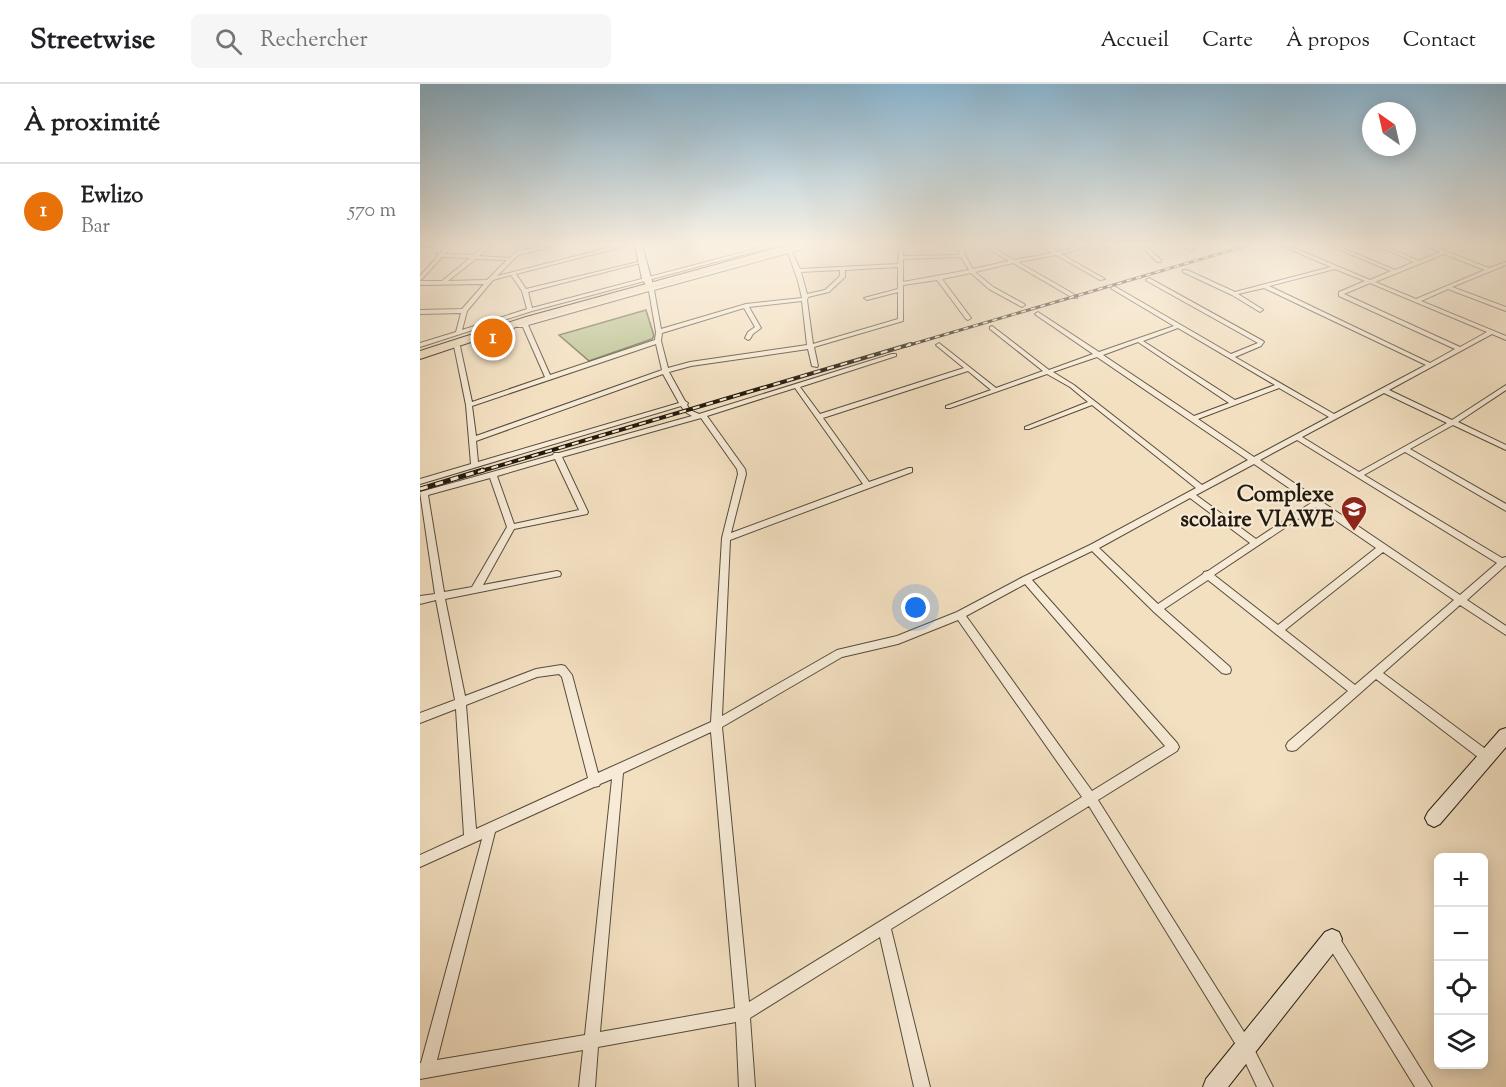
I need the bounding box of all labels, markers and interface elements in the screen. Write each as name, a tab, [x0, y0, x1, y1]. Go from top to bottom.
search box	[191, 14, 611, 68]
text: Streetwise	[30, 21, 155, 61]
icon: search	[212, 25, 245, 58]
text: Rechercher	[260, 25, 368, 57]
text: Accueil	[1101, 26, 1169, 56]
text: Carte	[1202, 26, 1253, 56]
text: À propos	[1286, 26, 1370, 56]
text: Contact	[1403, 26, 1476, 56]
north arrow	[1362, 102, 1416, 156]
text: À proximité	[24, 105, 160, 142]
text: Ewlizo	[81, 181, 143, 213]
text: 1	[40, 197, 47, 226]
text: 570 m	[348, 197, 396, 226]
text: Bar	[81, 213, 110, 242]
pin: 1	[474, 316, 512, 360]
place label: Complexe scolaire VIAWE	[1180, 480, 1335, 537]
school or university icon: Complexe scolaire VIAWE	[1339, 494, 1369, 532]
your location	[901, 593, 930, 622]
map controls	[1434, 853, 1488, 1069]
button: +	[1434, 853, 1488, 907]
button: −	[1434, 907, 1488, 961]
button: locate	[1434, 961, 1488, 1015]
button: layers	[1434, 1015, 1488, 1069]

